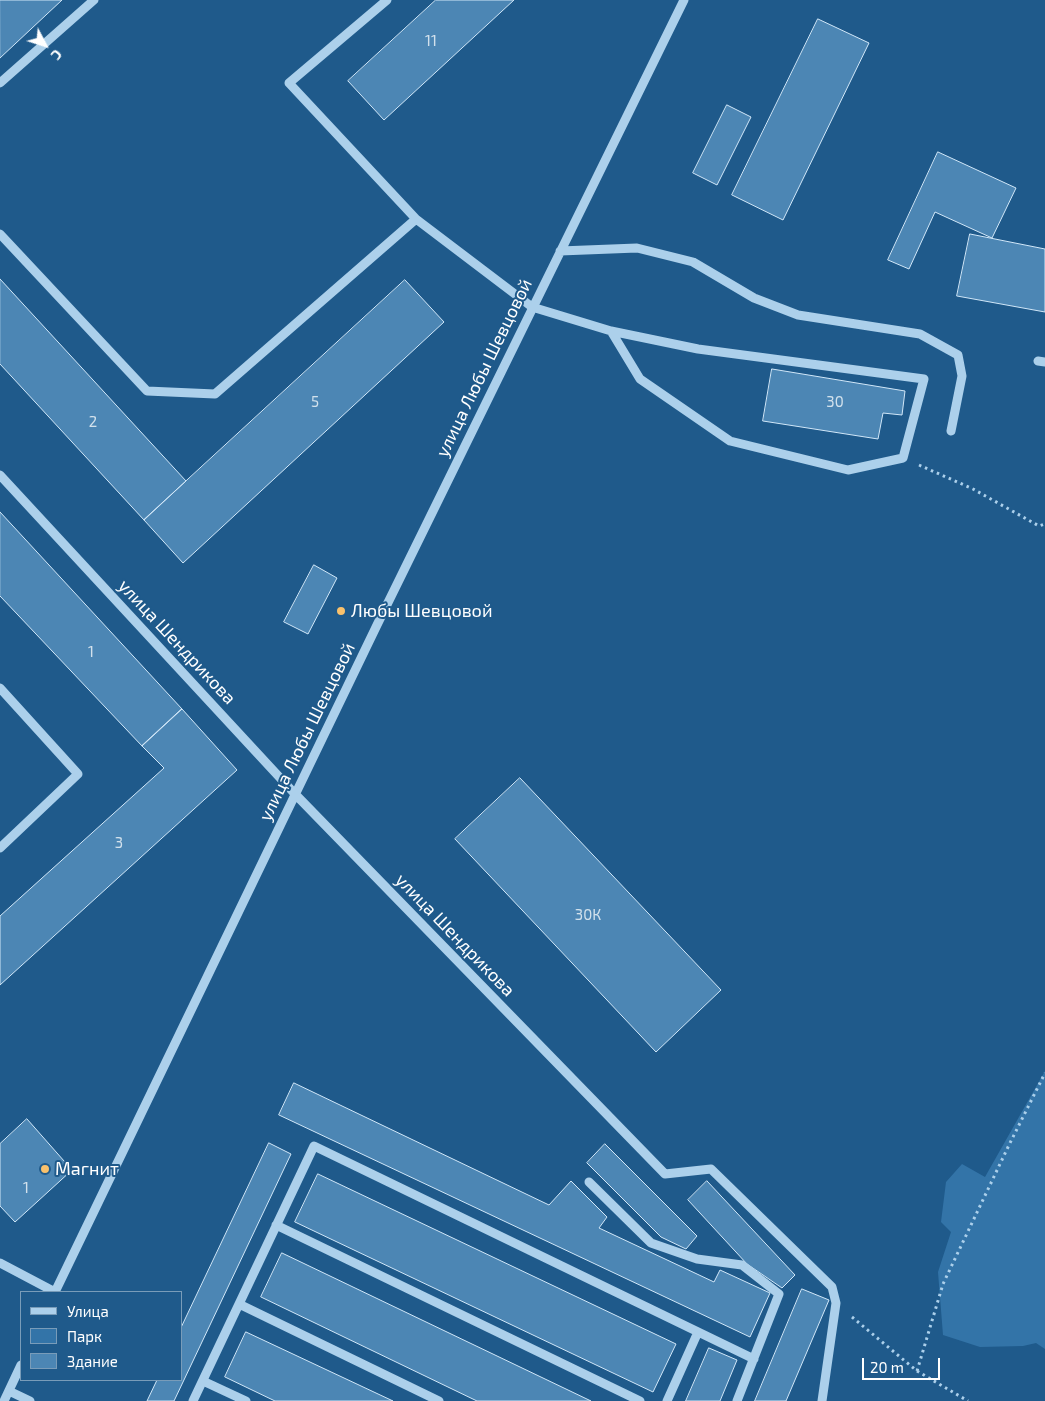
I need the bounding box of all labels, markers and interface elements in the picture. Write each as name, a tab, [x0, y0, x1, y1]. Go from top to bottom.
north arrow	[20, 20, 70, 70]
house number: 11	[425, 32, 437, 50]
text: С	[48, 46, 66, 64]
street label: улица Любы Шевцовой	[431, 275, 537, 461]
house number: 5	[311, 393, 319, 411]
house number: 30	[826, 393, 844, 411]
house number: 2	[89, 413, 97, 431]
street label: улица Шендрикова	[114, 575, 240, 709]
place label: Любы Шевцовой	[351, 600, 492, 622]
marker: Любы Шевцовой	[335, 605, 347, 617]
street label: улица Любы Шевцовой	[254, 639, 360, 825]
house number: 1	[88, 643, 94, 661]
house number: 3	[115, 834, 123, 852]
street label: улица Шендрикова	[391, 869, 519, 1001]
house number: 30К	[575, 906, 601, 924]
place label: Магнит	[55, 1158, 119, 1180]
marker: Магнит	[39, 1163, 51, 1175]
house number: 1	[23, 1179, 29, 1197]
legend	[20, 1291, 182, 1381]
text: Улица	[67, 1302, 109, 1320]
text: Парк	[67, 1327, 102, 1345]
scale bar	[865, 1348, 942, 1380]
text: Здание	[67, 1352, 118, 1370]
text: 20 m	[870, 1358, 904, 1376]

